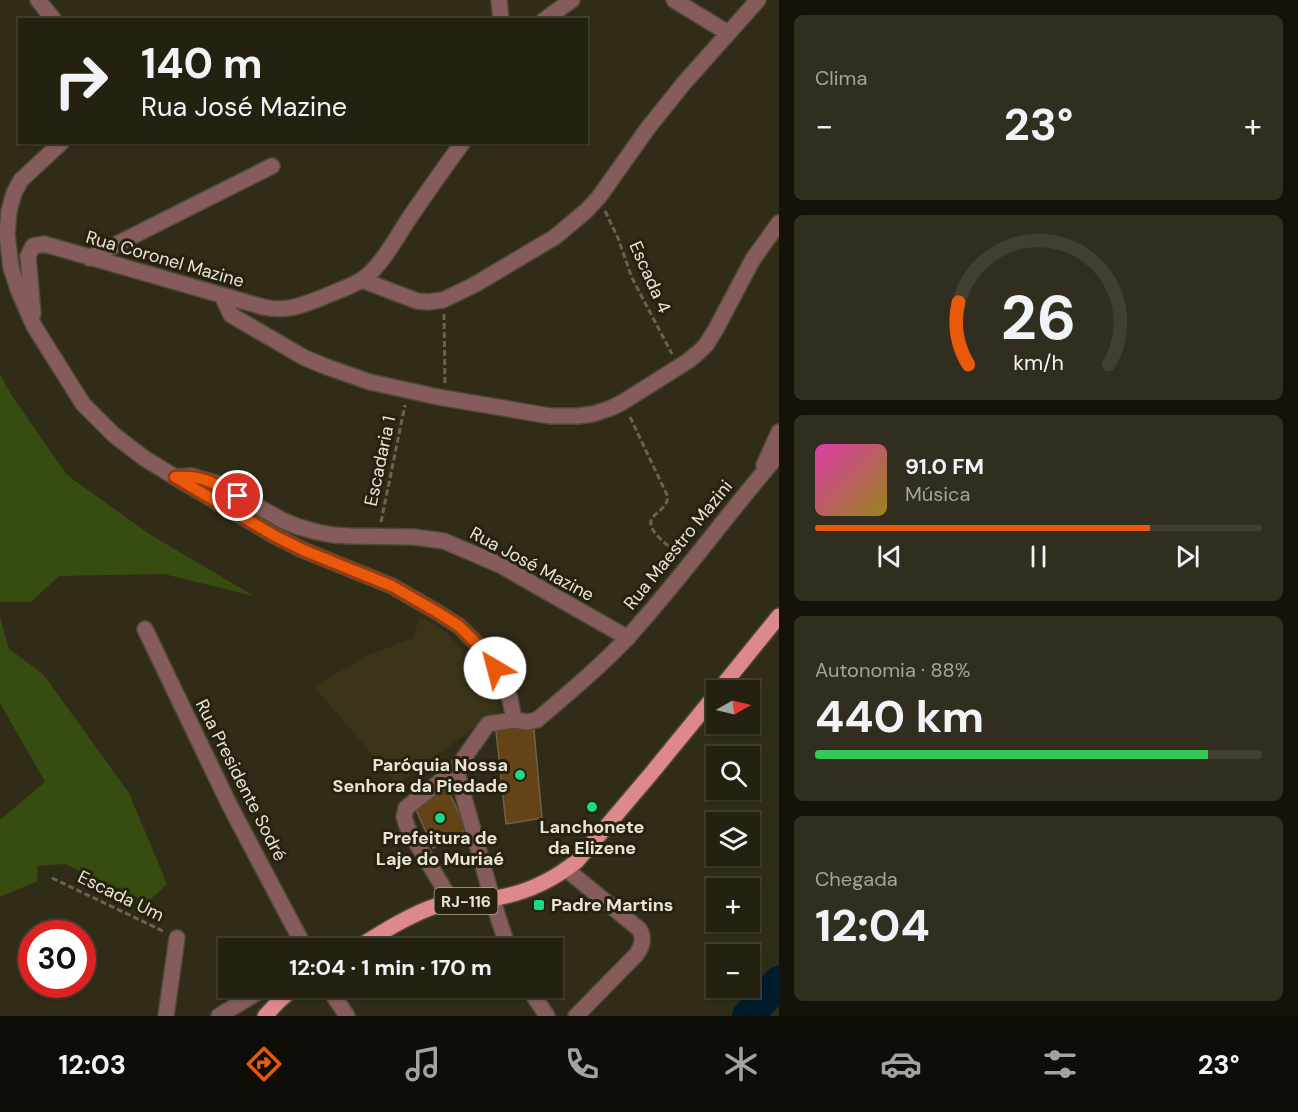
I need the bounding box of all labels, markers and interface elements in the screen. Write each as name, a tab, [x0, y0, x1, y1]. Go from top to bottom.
text: 140 m	[141, 36, 263, 91]
icon: right	[42, 42, 120, 120]
text: Clima	[815, 65, 867, 91]
text: Rua José Mazine	[141, 89, 347, 124]
text: 23°	[1004, 95, 1073, 154]
text: −	[815, 104, 833, 147]
text: +	[1244, 104, 1262, 147]
street label: Rua Coronel Mazine	[83, 225, 247, 293]
street label: Escada 4	[624, 237, 676, 317]
text: 26	[1001, 277, 1076, 358]
text: km/h	[1013, 349, 1064, 377]
street label: Escadaria 1	[359, 414, 401, 508]
text: 91.0 FM	[905, 452, 984, 481]
pin	[212, 470, 263, 521]
street label: Rua Maestro Mazini	[618, 475, 738, 615]
icon: arrive	[221, 479, 254, 512]
text: Música	[905, 481, 970, 507]
street label: Rua José Mazine	[466, 521, 598, 607]
icon: previous	[873, 540, 906, 573]
icon: pause	[1022, 540, 1055, 573]
icon: next	[1171, 540, 1204, 573]
position arrow	[463, 636, 527, 700]
text: Autonomia · 88%	[815, 657, 970, 683]
north arrow	[706, 680, 760, 734]
map controls	[706, 680, 760, 998]
text: 440 km	[815, 687, 984, 746]
street label: Rua Presidente Sodré	[190, 695, 292, 865]
button: search	[706, 746, 760, 800]
place label: Paróquia Nossa Senhora da Piedade	[333, 753, 508, 798]
marker: Paróquia Nossa Senhora da Piedade	[513, 768, 527, 782]
marker: Lanchonete da Elizene	[585, 800, 599, 814]
marker: Prefeitura de Laje do Muriaé	[433, 811, 447, 825]
button: layers	[706, 812, 760, 866]
place label: Lanchonete da Elizene	[540, 815, 645, 860]
place label: Prefeitura de Laje do Muriaé	[376, 826, 504, 871]
street label: Escada Um	[74, 865, 168, 927]
text: Chegada	[815, 866, 898, 892]
button: +	[706, 878, 760, 932]
road number: RJ-116	[434, 888, 498, 914]
place label: Padre Martins	[551, 893, 673, 917]
text: 12:04	[815, 896, 930, 955]
marker: Padre Martins	[532, 898, 546, 912]
speed limit sign: 30	[18, 920, 96, 998]
button: −	[706, 944, 760, 998]
text: 12:04 · 1 min · 170 m	[289, 953, 492, 982]
icon: directions	[243, 1043, 285, 1085]
icon: music	[402, 1043, 444, 1085]
icon: phone	[561, 1043, 603, 1085]
icon: climate	[720, 1043, 762, 1085]
icon: car	[880, 1043, 922, 1085]
icon: filters	[1039, 1043, 1081, 1085]
text: 12:03	[59, 1047, 126, 1082]
text: 23°	[1198, 1047, 1239, 1082]

